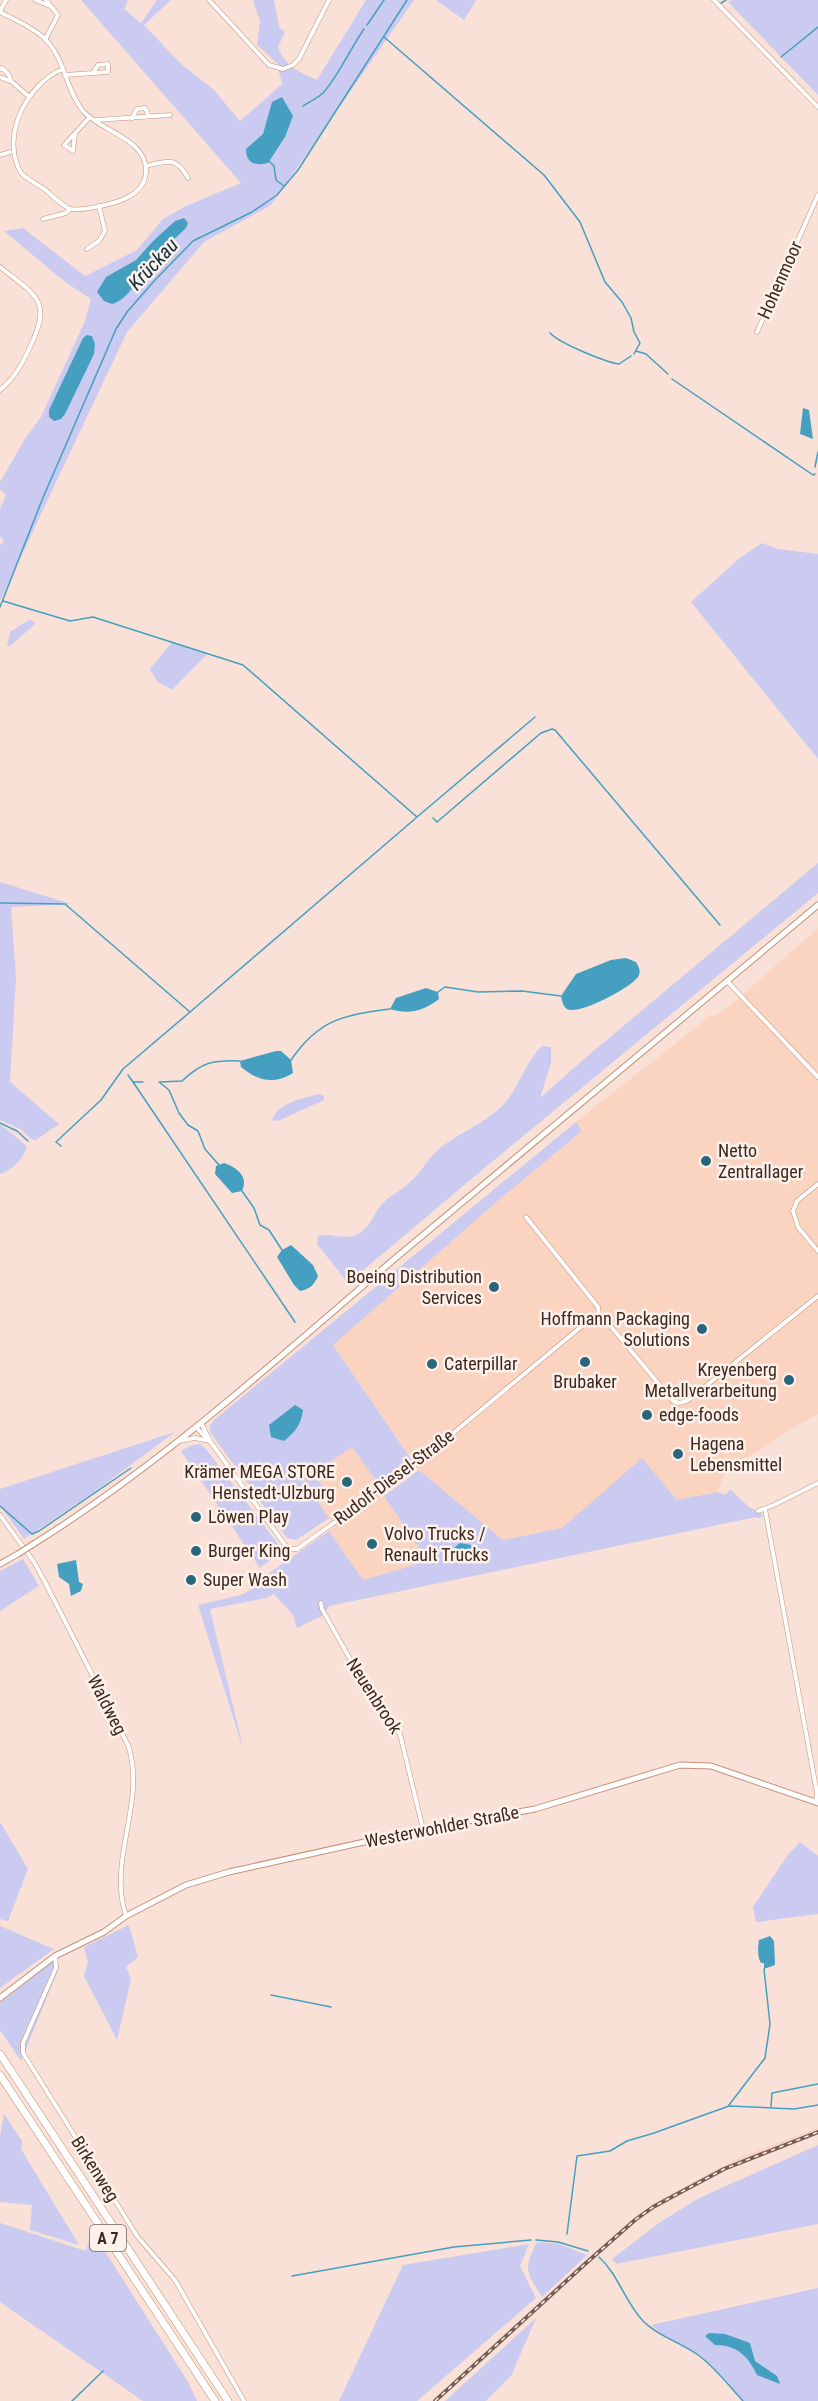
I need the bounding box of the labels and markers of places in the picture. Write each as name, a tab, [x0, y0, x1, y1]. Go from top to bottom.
place label: Netto Zentrallager	[718, 1140, 804, 1182]
marker: Netto Zentrallager	[699, 1154, 713, 1168]
place label: Boeing Distribution Services	[346, 1266, 482, 1308]
marker: Boeing Distribution Services	[487, 1280, 501, 1294]
place label: Hoffmann Packaging Solutions	[541, 1308, 690, 1350]
marker: Hoffmann Packaging Solutions	[695, 1322, 709, 1336]
place label: Caterpillar	[444, 1353, 518, 1374]
marker: Brubaker	[578, 1355, 592, 1369]
marker: Caterpillar	[425, 1357, 439, 1371]
place label: Kreyenberg Metallverarbeitung	[644, 1359, 777, 1401]
place label: Brubaker	[553, 1371, 617, 1392]
marker: Kreyenberg Metallverarbeitung	[782, 1373, 796, 1387]
place label: edge-foods	[659, 1404, 739, 1425]
marker: edge-foods	[640, 1408, 654, 1422]
place label: Hagena Lebensmittel	[690, 1433, 782, 1475]
marker: Hagena Lebensmittel	[671, 1447, 685, 1461]
place label: Krämer MEGA STORE Henstedt-Ulzburg	[184, 1461, 335, 1503]
marker: Krämer MEGA STORE Henstedt-Ulzburg	[340, 1475, 354, 1489]
place label: Löwen Play	[208, 1506, 289, 1527]
marker: Löwen Play	[189, 1510, 203, 1524]
place label: Volvo Trucks / Renault Trucks	[384, 1523, 489, 1565]
marker: Volvo Trucks / Renault Trucks	[365, 1537, 379, 1551]
place label: Burger King	[208, 1540, 290, 1561]
marker: Burger King	[189, 1544, 203, 1558]
place label: Super Wash	[203, 1569, 287, 1590]
marker: Super Wash	[184, 1573, 198, 1587]

